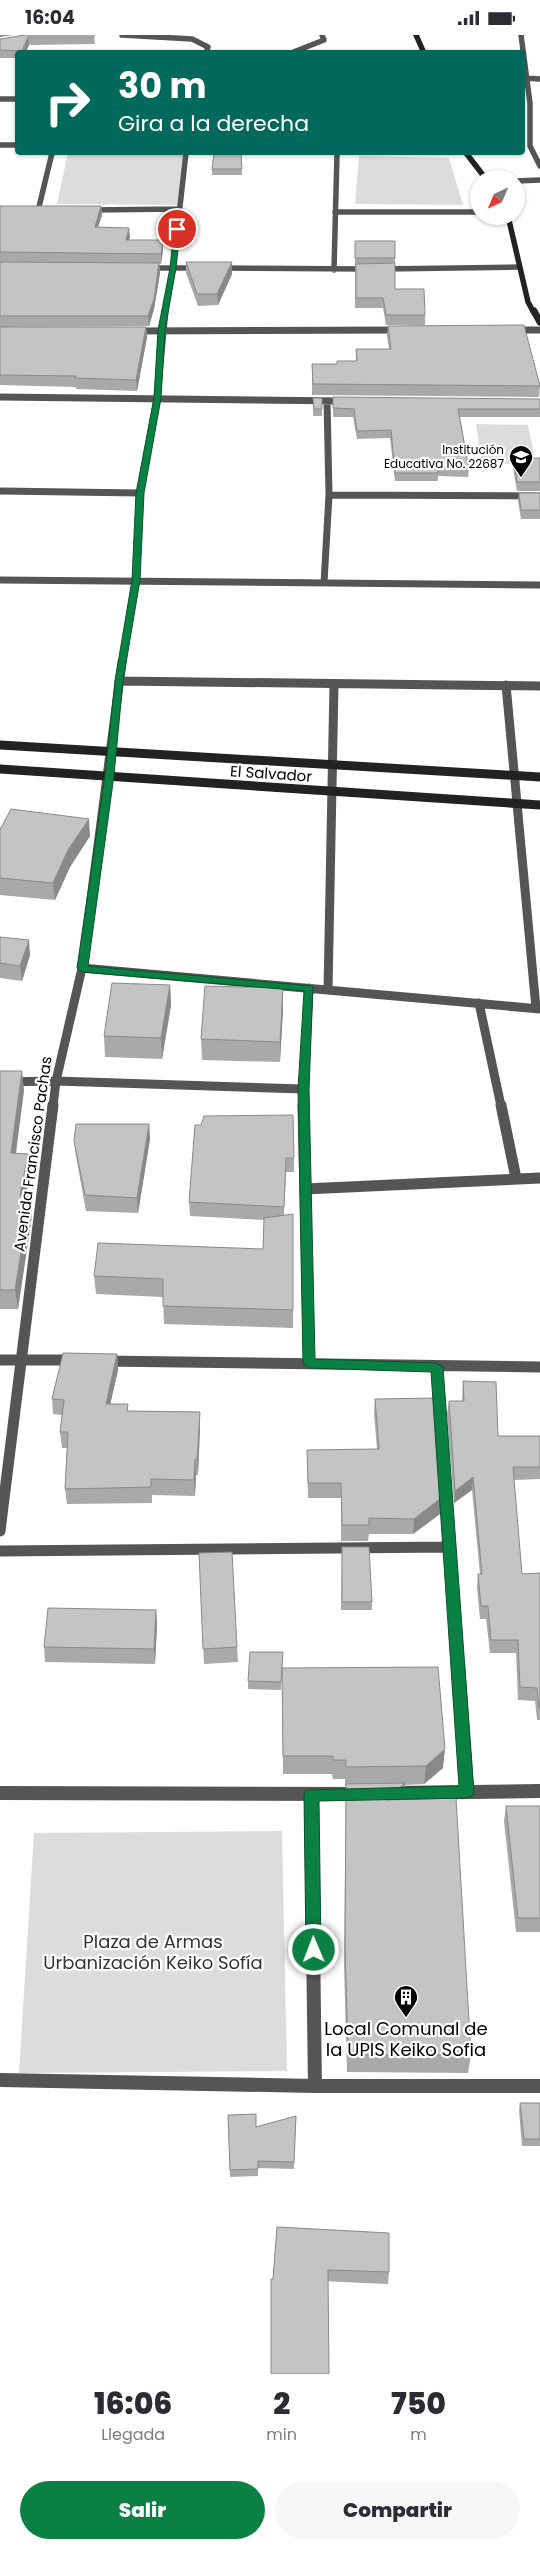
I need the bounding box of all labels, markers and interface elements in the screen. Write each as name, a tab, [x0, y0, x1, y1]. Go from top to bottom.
text: 16:04	[25, 4, 75, 31]
text: 30 m	[118, 61, 206, 110]
icon: right	[35, 70, 100, 135]
text: Gira a la derecha	[118, 108, 309, 139]
north arrow	[470, 170, 525, 225]
map controls	[470, 170, 525, 225]
pin	[156, 208, 198, 250]
icon: arrive	[163, 215, 191, 243]
place label: Institución Educativa No. 22687	[384, 441, 504, 472]
school or university icon: Institución Educativa No. 22687	[508, 444, 534, 478]
street label: El Salvador	[229, 760, 313, 787]
street label: Avenida Francisco Pachas	[8, 1055, 57, 1253]
position arrow	[287, 1923, 339, 1975]
park label: Plaza de Armas Urbanización Keiko Sofía	[43, 1929, 263, 1975]
building icon: Local Comunal de la UPIS Keiko Sofia	[393, 1984, 419, 2018]
place label: Local Comunal de la UPIS Keiko Sofia	[324, 2016, 488, 2062]
text: 16:06	[94, 2382, 172, 2425]
text: 2	[273, 2382, 290, 2425]
text: 750	[391, 2382, 446, 2425]
text: Llegada	[101, 2423, 165, 2446]
text: min	[266, 2423, 297, 2446]
text: m	[410, 2423, 427, 2446]
button: Salir	[20, 2481, 265, 2539]
button: Compartir	[275, 2481, 520, 2539]

